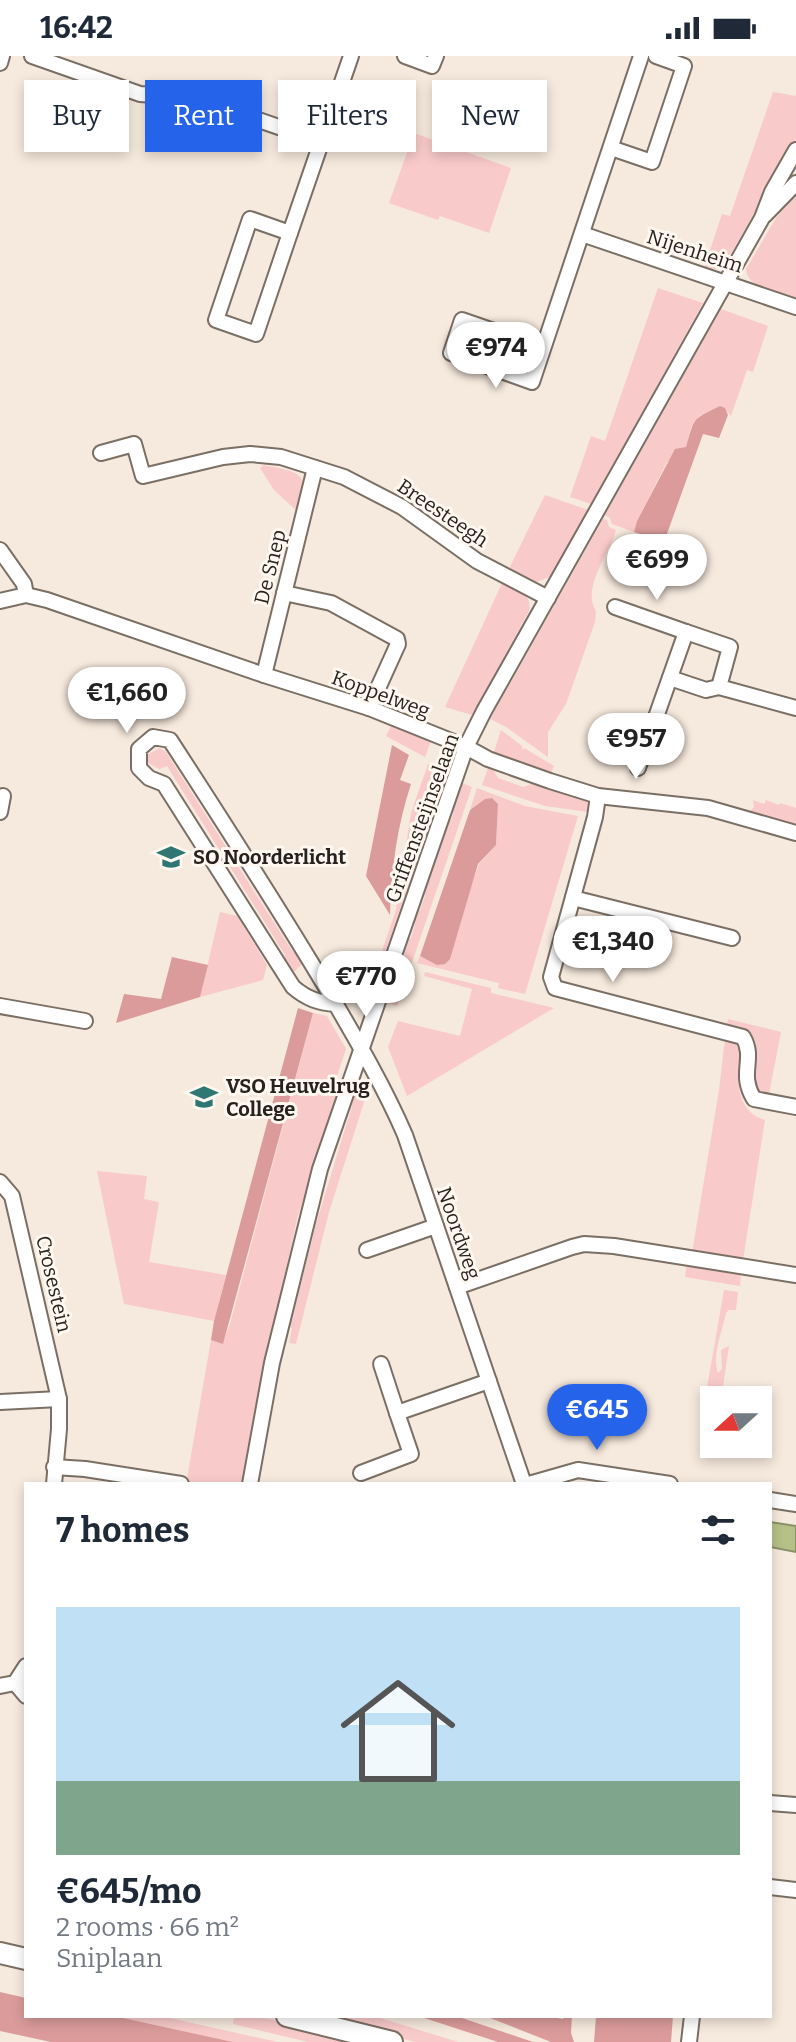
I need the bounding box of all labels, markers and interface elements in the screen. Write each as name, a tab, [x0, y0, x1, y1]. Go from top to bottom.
text: 16:42	[40, 10, 113, 46]
chip: Buy	[24, 80, 129, 152]
chip: Rent	[145, 80, 262, 152]
chip: Filters	[278, 80, 416, 152]
chip: New	[432, 80, 547, 152]
street label: Nijenheim	[644, 224, 746, 279]
pin: €974	[449, 322, 543, 390]
text: €974	[465, 332, 527, 363]
street label: Breesteegh	[393, 474, 493, 552]
street label: De Snep	[249, 527, 291, 607]
pin: €699	[610, 534, 704, 602]
text: €699	[625, 544, 689, 575]
street label: Koppelweg	[329, 665, 433, 723]
pin: €1,660	[62, 667, 192, 735]
text: €1,660	[86, 677, 168, 708]
pin: €957	[589, 713, 683, 781]
text: €957	[606, 723, 666, 754]
street label: Griffensteijnselaan	[380, 730, 465, 906]
school or university icon: SO Noorderlicht	[156, 842, 186, 872]
place label: SO Noorderlicht	[193, 845, 346, 869]
pin: €1,340	[548, 916, 678, 984]
text: €1,340	[571, 926, 655, 957]
pin: €770	[319, 951, 413, 1019]
text: €770	[335, 961, 397, 992]
place label: VSO Heuvelrug College	[226, 1074, 370, 1121]
school or university icon: VSO Heuvelrug College	[189, 1082, 219, 1112]
street label: Noordweg	[432, 1184, 486, 1282]
street label: Crosestein	[31, 1233, 77, 1335]
pin: €645	[550, 1384, 644, 1452]
north arrow	[700, 1386, 772, 1458]
map controls	[700, 1386, 772, 1458]
text: €645	[565, 1394, 629, 1425]
icon: filters	[696, 1508, 740, 1552]
text: 7 homes	[56, 1510, 189, 1551]
icon: home	[326, 1659, 470, 1803]
text: €645/mo	[56, 1871, 202, 1912]
text: 2 rooms · 66 m²	[56, 1912, 239, 1943]
text: Sniplaan	[56, 1943, 163, 1974]

